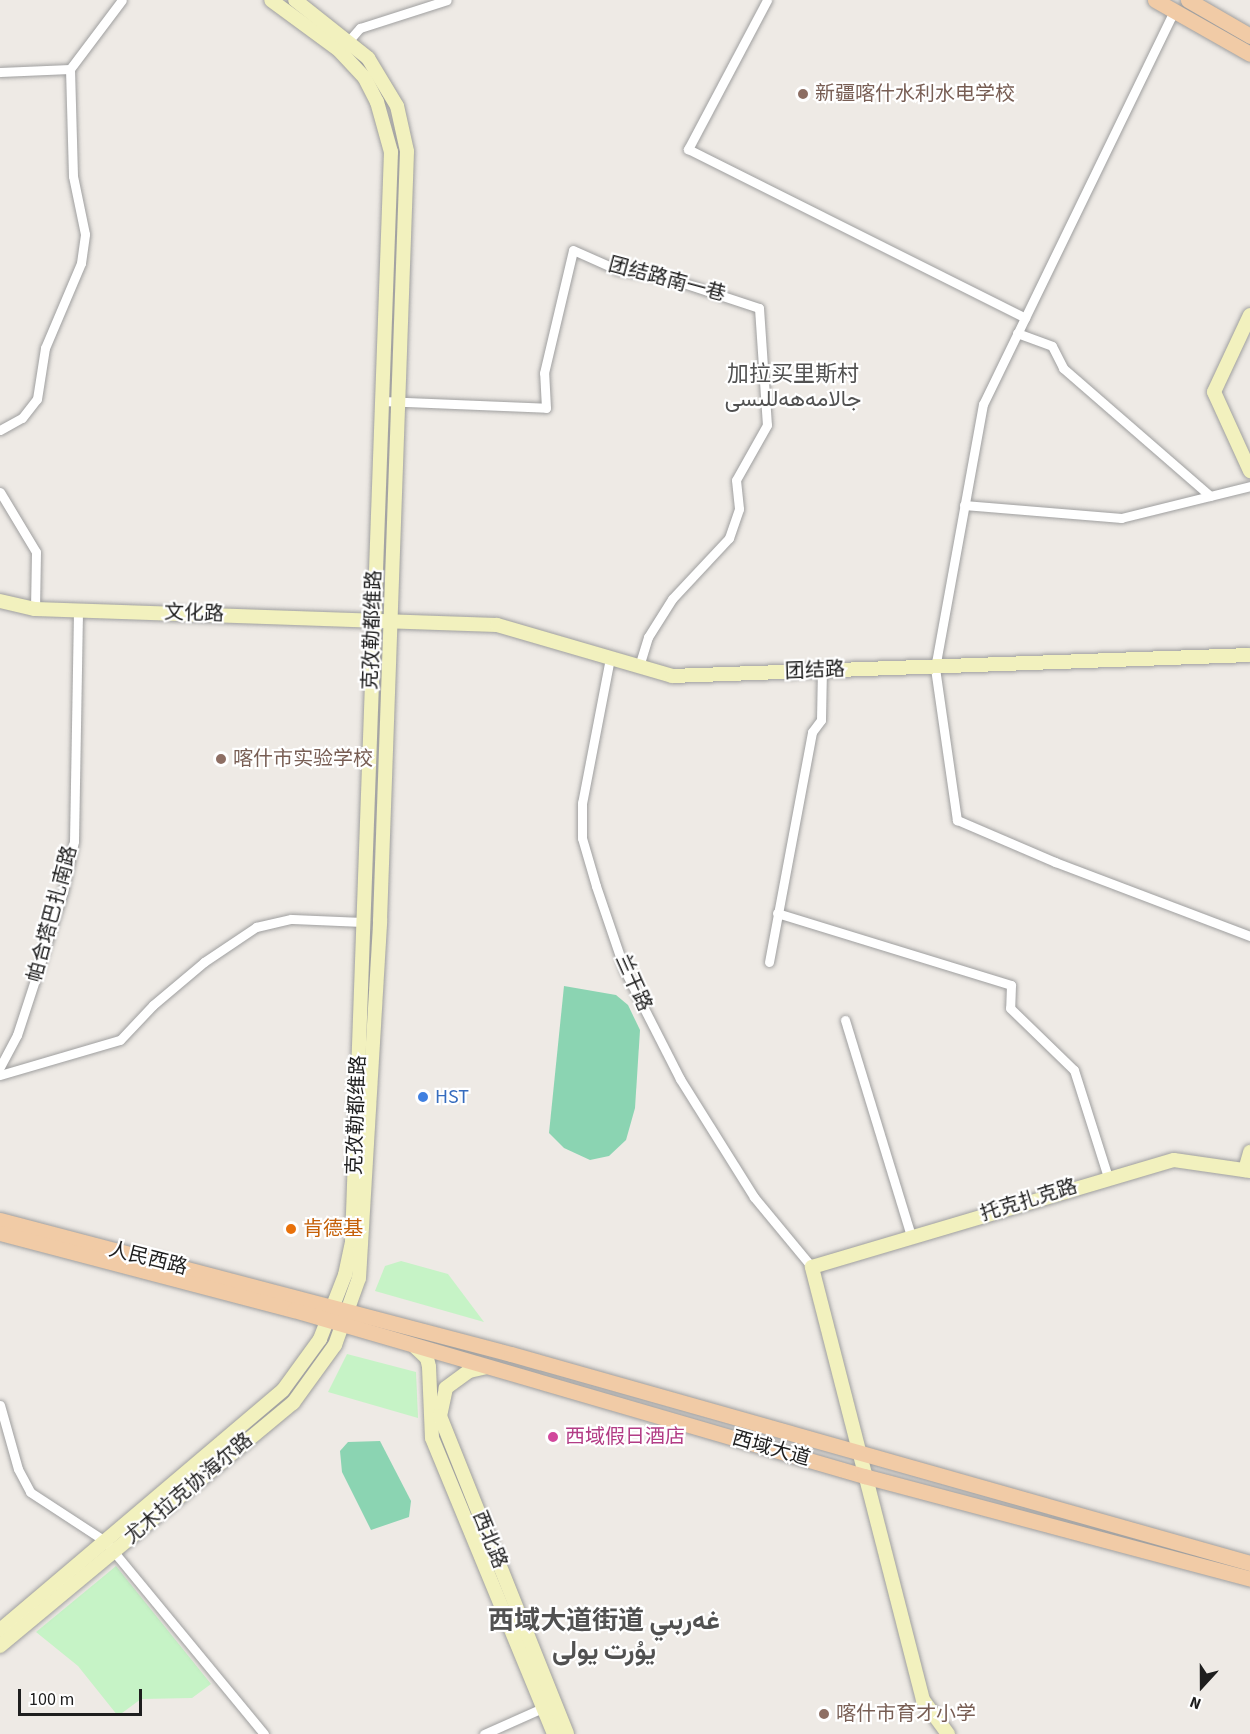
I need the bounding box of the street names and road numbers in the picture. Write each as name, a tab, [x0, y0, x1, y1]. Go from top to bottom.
street label: 团结路南一巷	[606, 253, 728, 307]
street label: 克孜勒都维路	[359, 570, 387, 690]
street label: 文化路	[164, 601, 224, 627]
street label: 团结路	[785, 658, 845, 684]
street label: 帕合塔巴扎南路	[23, 843, 83, 985]
street label: 兰干路	[610, 951, 656, 1015]
street label: 克孜勒都维路	[343, 1055, 371, 1175]
street label: 托克扎克路	[978, 1175, 1080, 1227]
street label: 人民西路	[106, 1238, 190, 1280]
street label: 西域大道	[729, 1426, 813, 1472]
street label: 尤木拉克协海尔路	[120, 1428, 258, 1550]
street label: 西北路	[467, 1508, 511, 1572]

